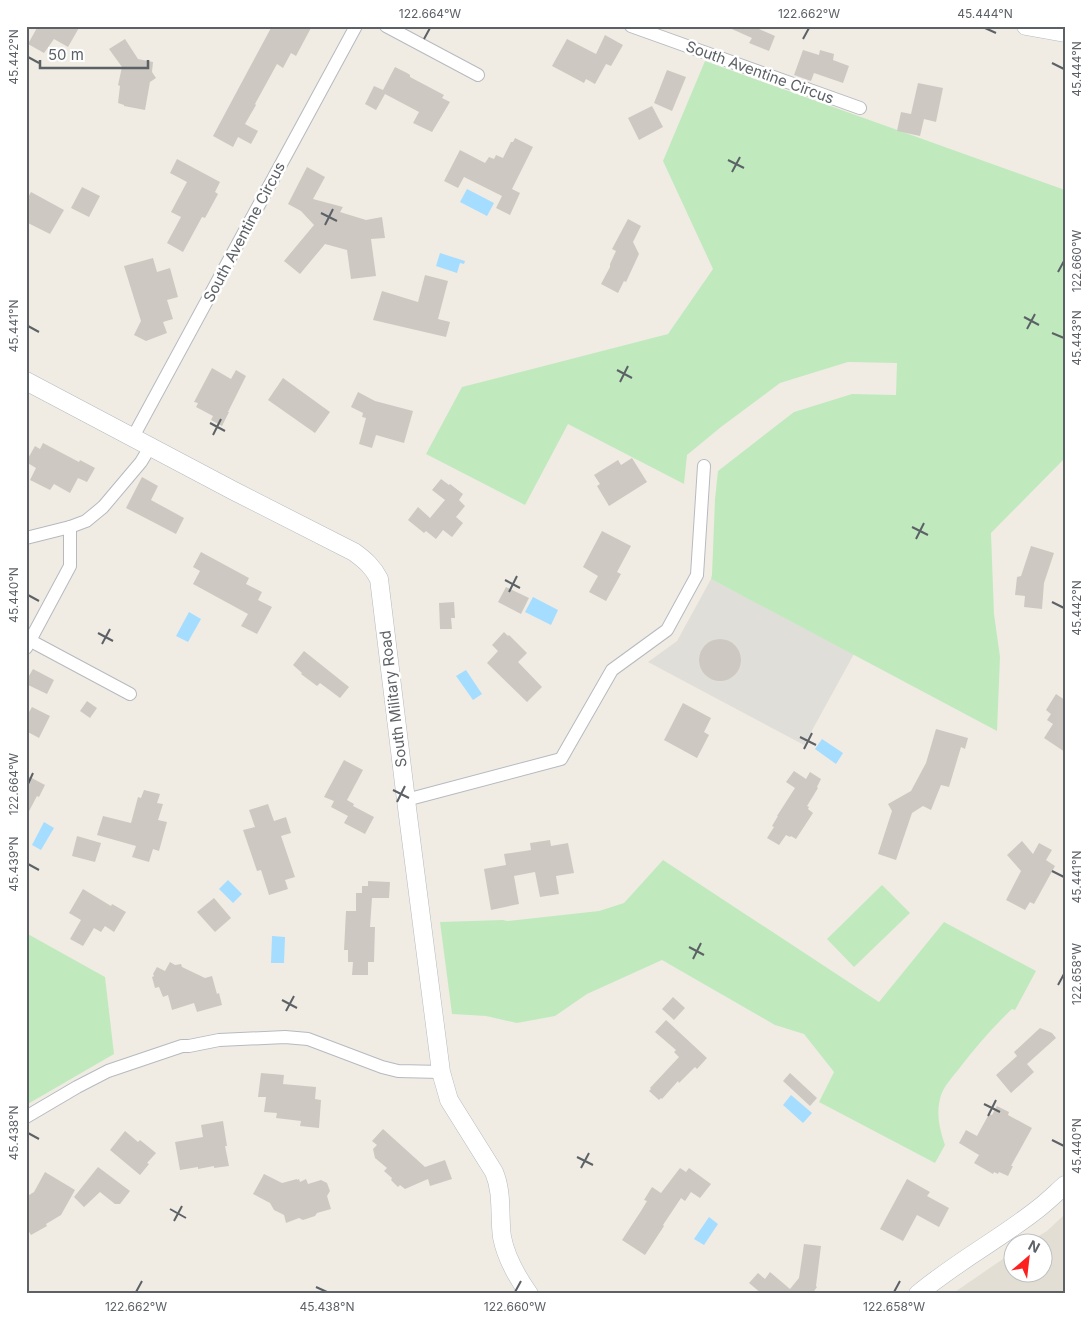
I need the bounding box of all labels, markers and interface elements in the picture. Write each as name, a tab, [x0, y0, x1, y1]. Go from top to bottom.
text: 122.664°W	[399, 6, 461, 21]
text: 122.662°W	[778, 6, 840, 21]
text: 45.444°N	[957, 6, 1013, 21]
text: 45.442°N	[6, 29, 21, 85]
street label: South Aventine Circus	[683, 36, 837, 108]
scale bar	[40, 38, 148, 70]
text: 45.444°N	[1069, 41, 1084, 97]
text: 50 m	[48, 45, 84, 64]
street label: South Aventine Circus	[199, 158, 289, 305]
text: 122.660°W	[1069, 230, 1084, 292]
text: 45.441°N	[6, 300, 21, 352]
text: 45.443°N	[1069, 310, 1084, 366]
text: 45.440°N	[6, 567, 21, 623]
text: 45.442°N	[1069, 580, 1084, 636]
street label: South Military Road	[375, 629, 411, 769]
text: 122.664°W	[6, 753, 21, 815]
text: 45.439°N	[6, 836, 21, 892]
text: 45.441°N	[1069, 851, 1084, 903]
text: 122.658°W	[1069, 943, 1084, 1005]
text: 45.438°N	[6, 1105, 21, 1161]
text: 45.440°N	[1069, 1118, 1084, 1174]
north arrow	[1004, 1232, 1054, 1282]
text: N	[1026, 1236, 1043, 1256]
text: 122.662°W	[105, 1299, 167, 1314]
text: 45.438°N	[299, 1299, 355, 1314]
text: 122.660°W	[484, 1299, 546, 1314]
text: 122.658°W	[863, 1299, 925, 1314]

